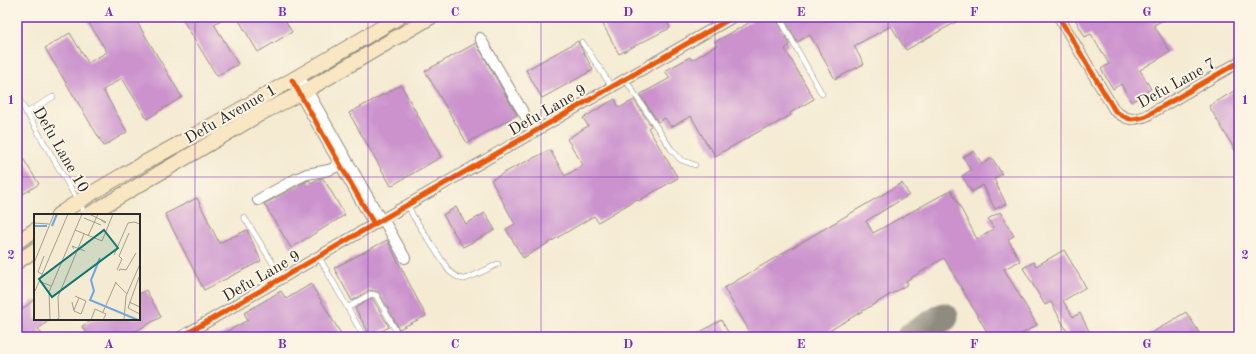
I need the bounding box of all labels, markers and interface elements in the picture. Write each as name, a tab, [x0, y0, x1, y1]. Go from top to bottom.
text: A	[104, 6, 114, 19]
text: B	[277, 6, 287, 19]
text: C	[451, 6, 459, 19]
text: D	[623, 6, 633, 19]
text: E	[797, 6, 806, 19]
text: F	[970, 6, 979, 19]
text: G	[1142, 6, 1152, 19]
street label: Defu Lane 7	[1135, 56, 1219, 112]
street label: Defu Avenue 1	[183, 82, 279, 147]
street label: Defu Lane 9	[507, 82, 589, 139]
text: 1	[7, 94, 15, 107]
text: 1	[1241, 94, 1249, 107]
street label: Defu Lane 10	[29, 105, 91, 195]
inset map	[34, 214, 140, 320]
street label: Defu Lane 9	[221, 248, 303, 305]
text: 2	[7, 249, 15, 262]
text: 2	[1241, 249, 1249, 262]
text: A	[104, 338, 114, 351]
text: B	[277, 338, 287, 351]
text: C	[451, 338, 459, 351]
text: D	[623, 338, 633, 351]
text: E	[797, 338, 806, 351]
text: F	[970, 338, 979, 351]
text: G	[1142, 338, 1152, 351]

